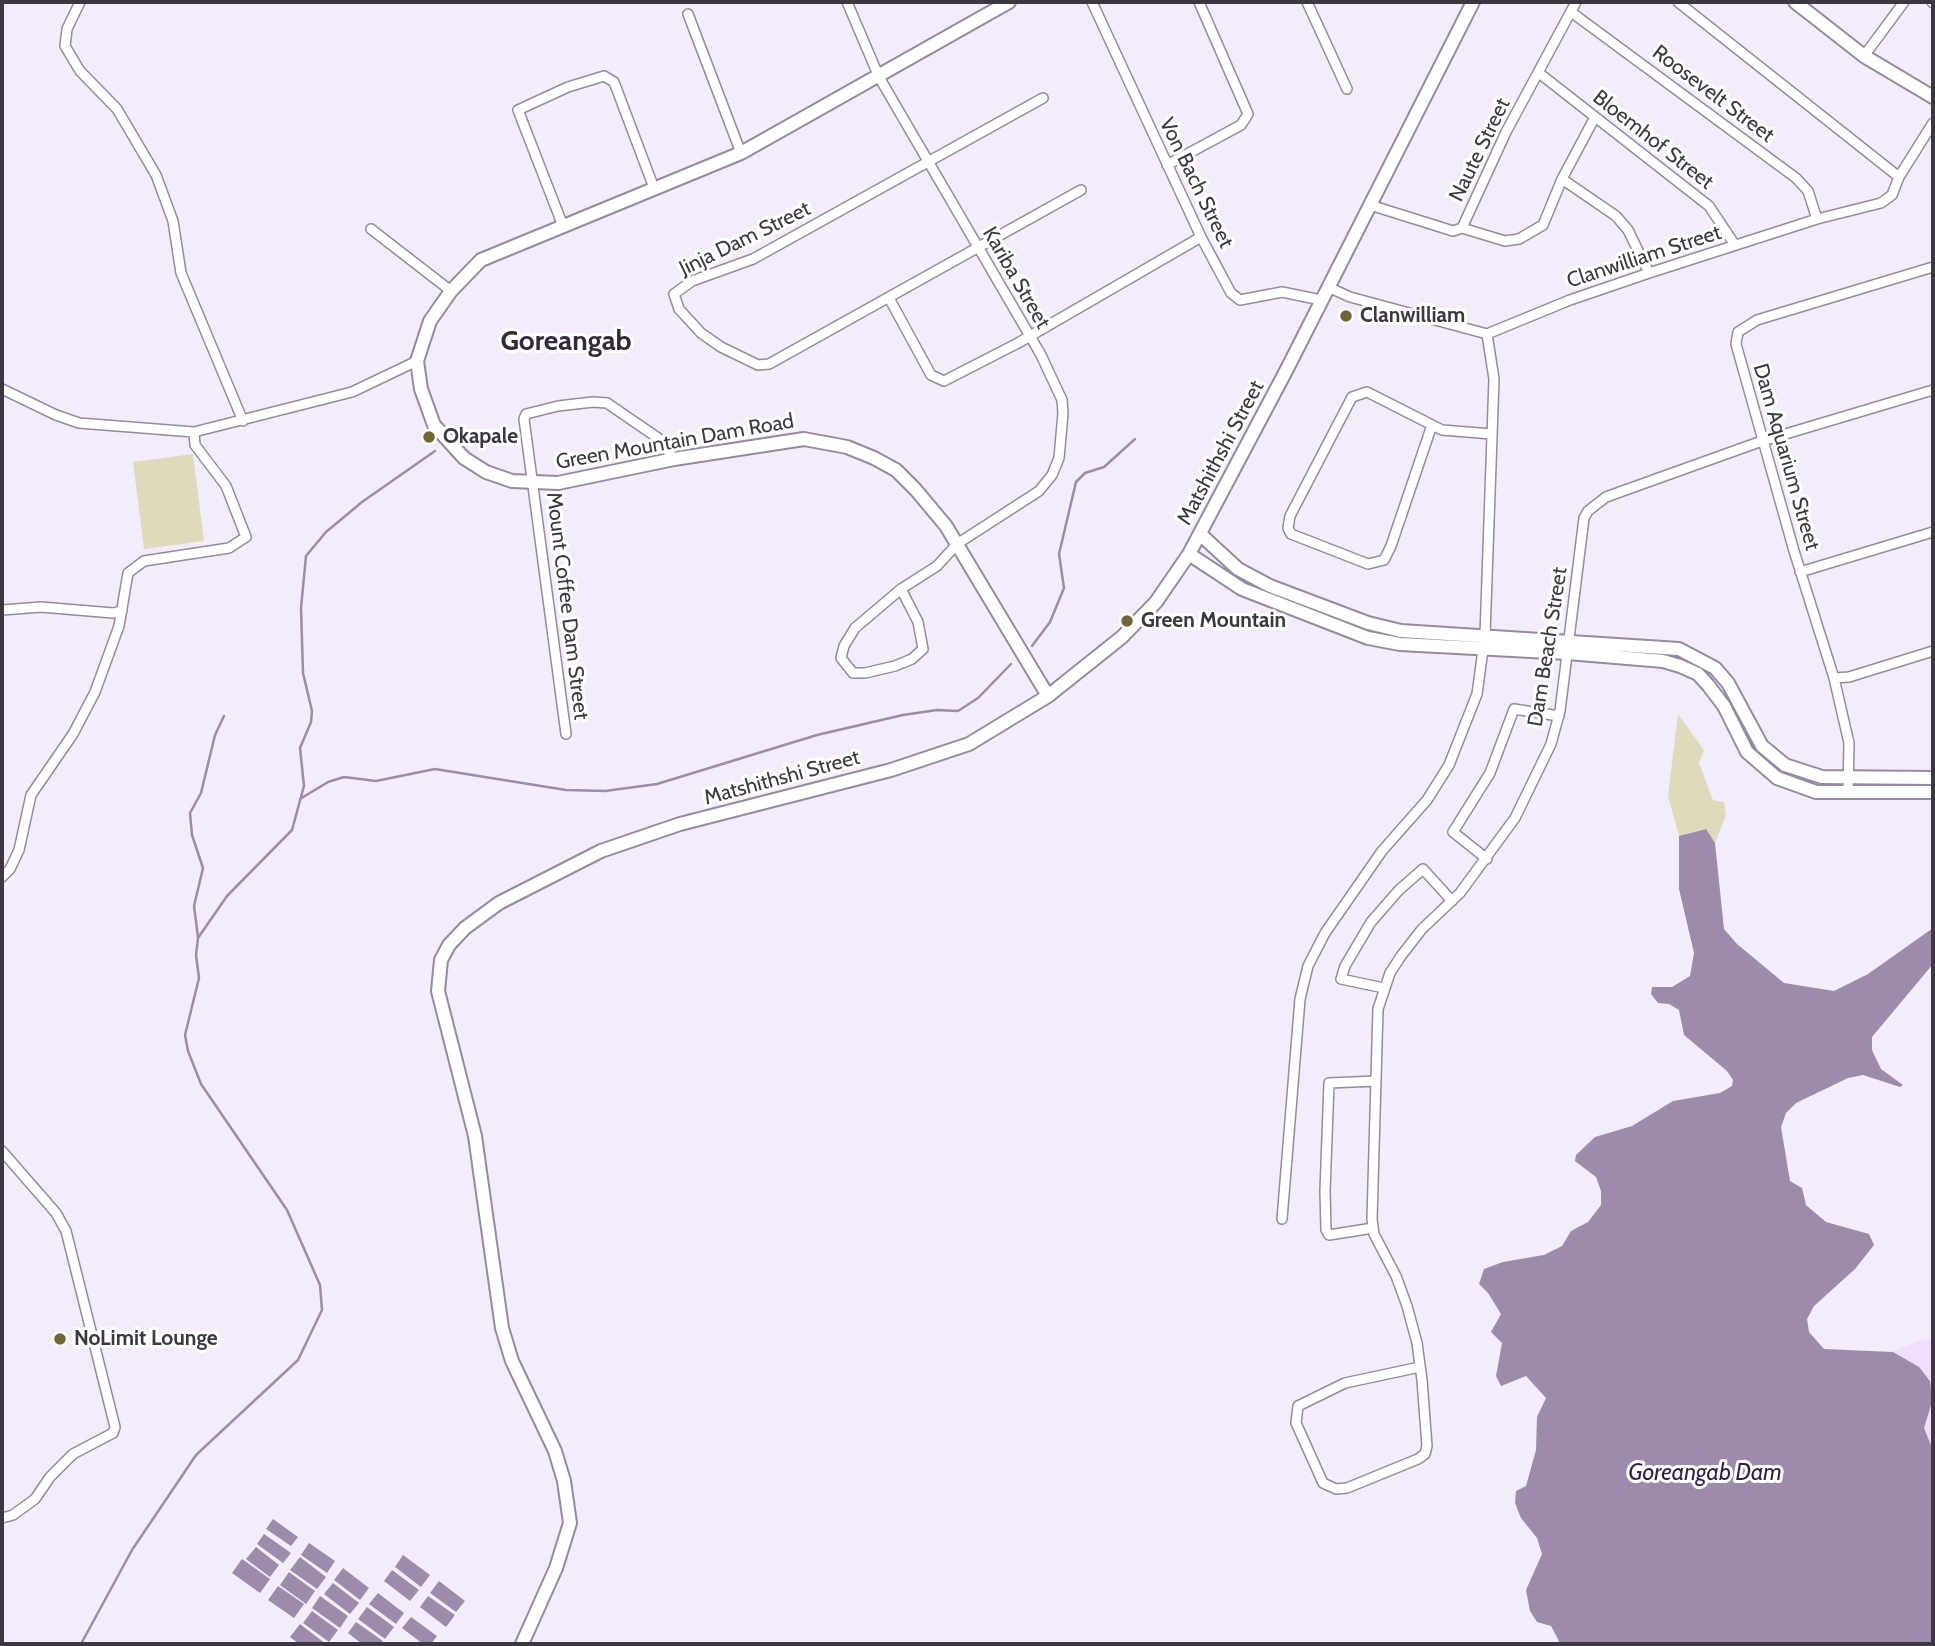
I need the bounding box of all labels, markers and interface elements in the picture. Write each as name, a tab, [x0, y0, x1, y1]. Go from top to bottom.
street label: Roosevelt Street	[1647, 40, 1779, 148]
street label: Bloemhof Street	[1588, 85, 1718, 195]
street label: Naute Street	[1444, 94, 1516, 206]
street label: Von Bach Street	[1154, 114, 1238, 252]
street label: Jinja Dam Street	[675, 196, 815, 282]
street label: Clanwilliam Street	[1564, 220, 1724, 294]
street label: Kariba Street	[977, 223, 1055, 333]
place label: Clanwilliam	[1360, 303, 1465, 329]
marker: Clanwilliam	[1338, 308, 1354, 324]
district label: Goreangab	[500, 325, 632, 359]
street label: Dam Aquarium Street	[1747, 361, 1825, 553]
street label: Matshithshi Street	[1172, 376, 1270, 530]
street label: Green Mountain Dam Road	[554, 409, 796, 475]
place label: Okapale	[443, 424, 518, 450]
marker: Okapale	[421, 429, 437, 445]
street label: Mount Coffee Dam Street	[541, 491, 593, 721]
street label: Dam Beach Street	[1523, 565, 1573, 729]
place label: Green Mountain	[1141, 608, 1286, 634]
marker: Green Mountain	[1119, 613, 1135, 629]
street label: Matshithshi Street	[701, 745, 863, 811]
place label: NoLimit Lounge	[74, 1326, 218, 1352]
marker: NoLimit Lounge	[52, 1331, 68, 1347]
water label: Goreangab Dam	[1628, 1459, 1782, 1487]

